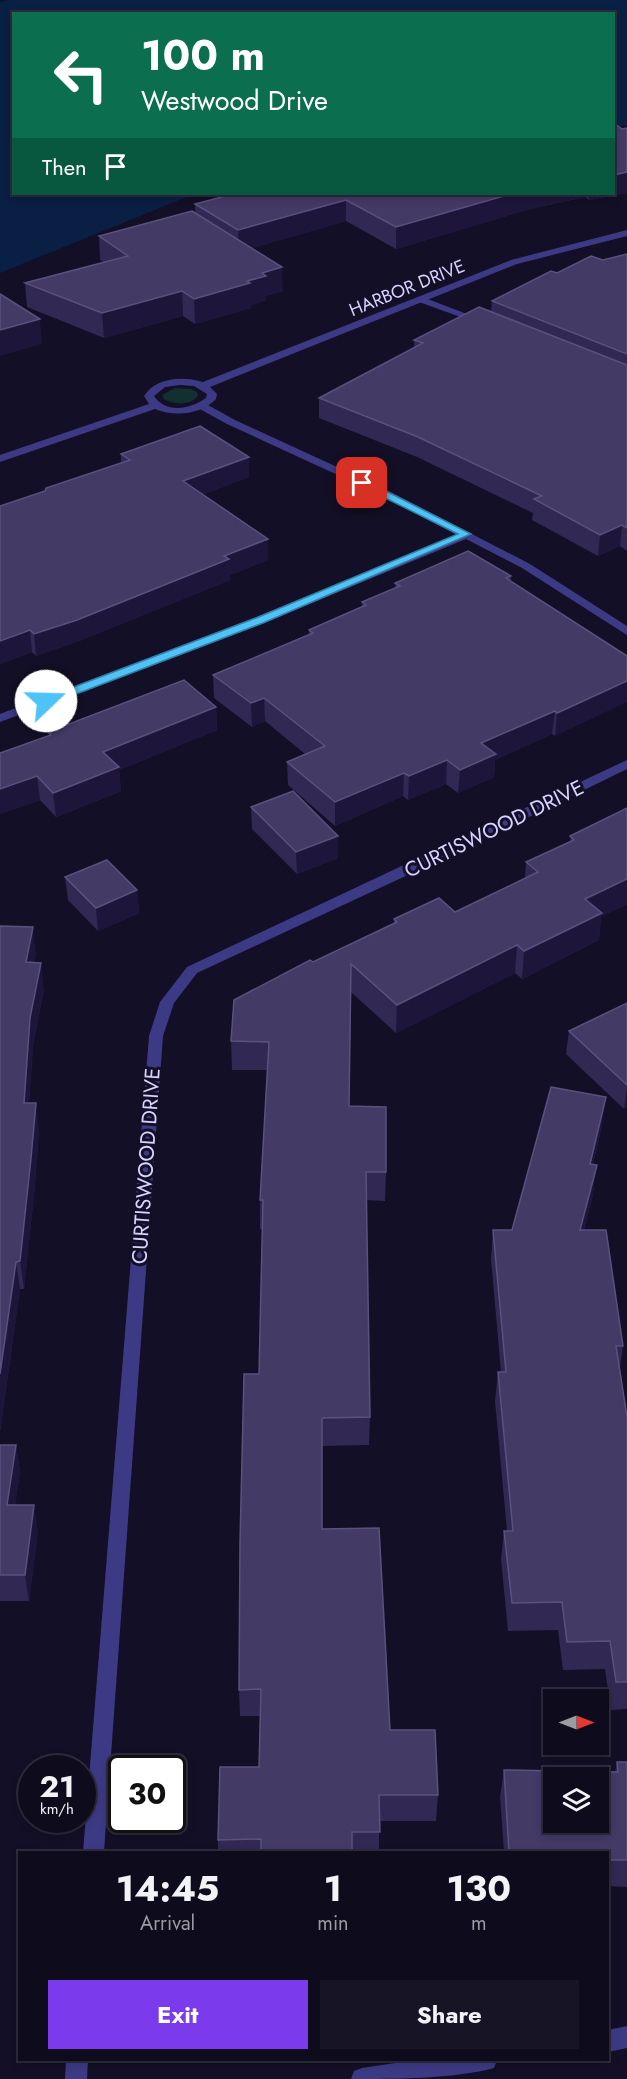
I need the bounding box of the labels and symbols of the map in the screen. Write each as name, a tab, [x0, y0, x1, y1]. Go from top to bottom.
street label: HARBOR DRIVE	[345, 253, 469, 323]
pin	[336, 457, 387, 508]
position arrow	[14, 669, 78, 733]
street label: CURTISWOOD DRIVE	[399, 772, 589, 886]
street label: CURTISWOOD DRIVE	[124, 1067, 168, 1265]
north arrow	[543, 1689, 609, 1755]
speed limit sign: 30	[108, 1755, 186, 1833]

